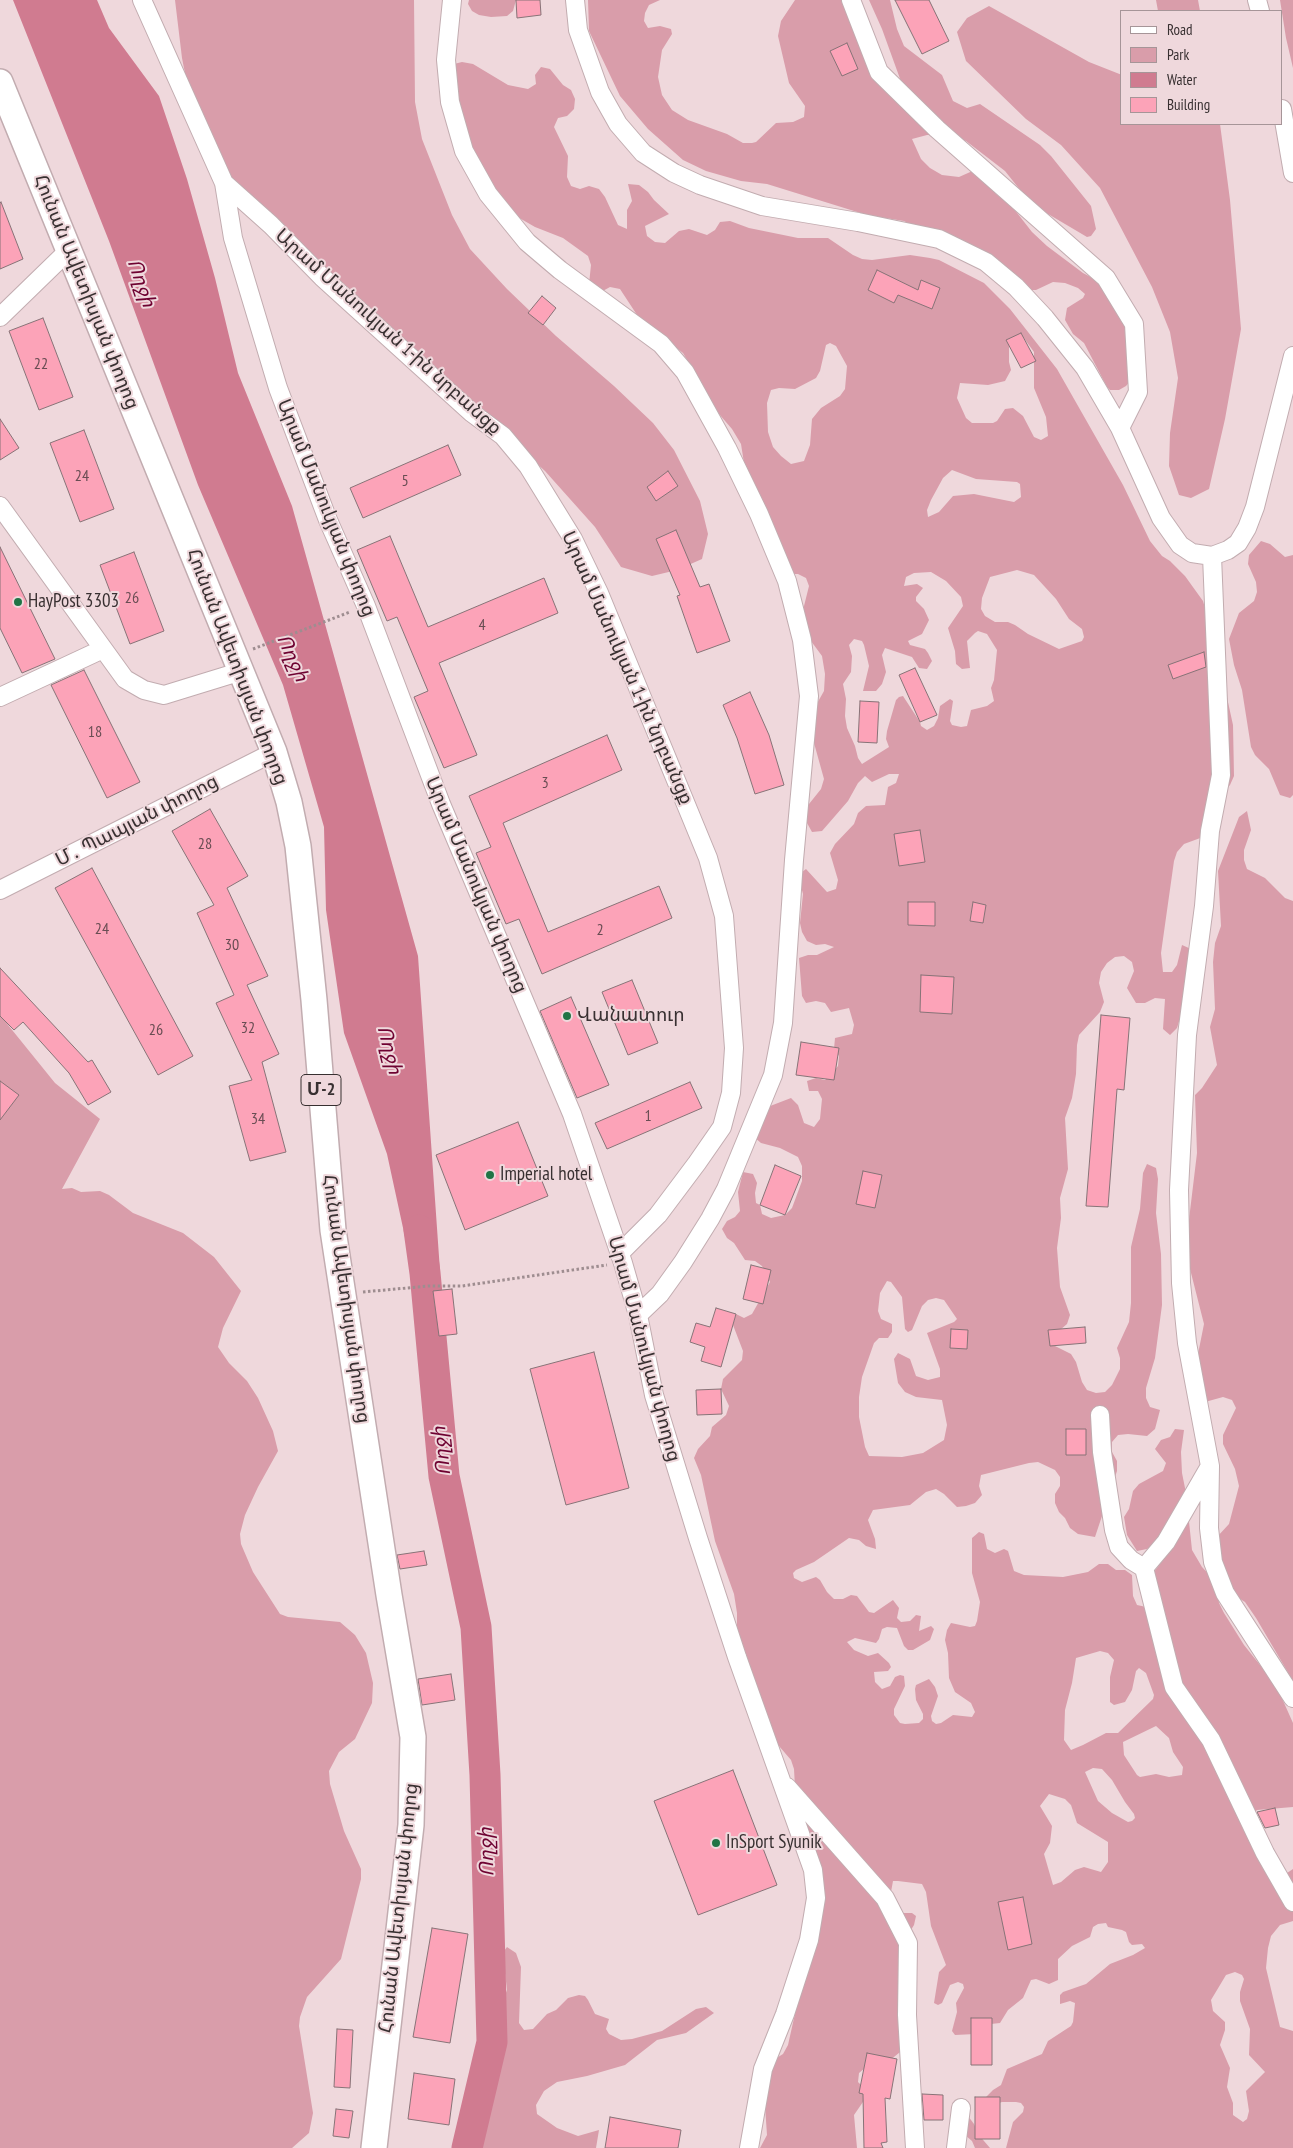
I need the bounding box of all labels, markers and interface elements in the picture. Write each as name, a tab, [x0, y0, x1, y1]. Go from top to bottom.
legend	[1120, 10, 1283, 125]
text: Road	[1167, 20, 1193, 39]
text: Park	[1167, 45, 1189, 64]
text: Water	[1167, 70, 1197, 89]
text: Building	[1167, 95, 1210, 114]
street label: Հունան Ավետիսյան փողոց	[28, 171, 144, 413]
street label: Արամ Մանուկյան 1-ին նրբանցք	[270, 224, 506, 440]
water label: Ողջի	[122, 256, 160, 310]
house number: 22	[34, 354, 48, 374]
street label: Արամ Մանուկյան փողոց	[272, 396, 380, 620]
house number: 24	[75, 466, 89, 486]
house number: 5	[401, 471, 409, 491]
street label: Արամ Մանուկյան 1-ին նրբանցք	[556, 528, 698, 808]
street label: Հունան Ավետիսյան փողոց	[181, 546, 293, 788]
house number: 26	[125, 588, 139, 608]
place label: HayPost 3303	[28, 591, 119, 613]
marker: HayPost 3303	[12, 596, 24, 608]
house number: 4	[478, 615, 486, 635]
water label: Ողջի	[271, 631, 313, 685]
house number: 18	[88, 722, 102, 742]
street label: Մ․ Պապյան փողոց	[52, 770, 222, 872]
street label: Արամ Մանուկյան փողոց	[420, 773, 532, 997]
house number: 3	[541, 773, 549, 793]
house number: 28	[198, 834, 212, 854]
house number: 24	[95, 919, 109, 939]
house number: 2	[596, 920, 604, 940]
house number: 30	[225, 935, 239, 955]
place label: Վանատուր	[577, 1005, 685, 1027]
marker: Վանատուր	[561, 1010, 573, 1022]
house number: 32	[241, 1018, 255, 1038]
house number: 26	[149, 1020, 163, 1040]
water label: Ողջի	[371, 1023, 407, 1077]
road number: Մ-2	[301, 1074, 341, 1106]
house number: 1	[644, 1106, 652, 1126]
house number: 34	[251, 1109, 265, 1129]
place label: Imperial hotel	[500, 1164, 592, 1186]
marker: Imperial hotel	[484, 1169, 496, 1181]
street label: Հունան Ավետիսյան փողոց	[317, 1173, 375, 1425]
street label: Արամ Մանուկյան փողոց	[603, 1234, 685, 1464]
water label: Ողջի	[427, 1425, 457, 1477]
street label: Հունան Ավետիսյան փողոց	[375, 1782, 423, 2034]
water label: Ողջի	[474, 1827, 500, 1877]
place label: InSport Syunik	[726, 1832, 822, 1854]
marker: InSport Syunik	[710, 1837, 722, 1849]

